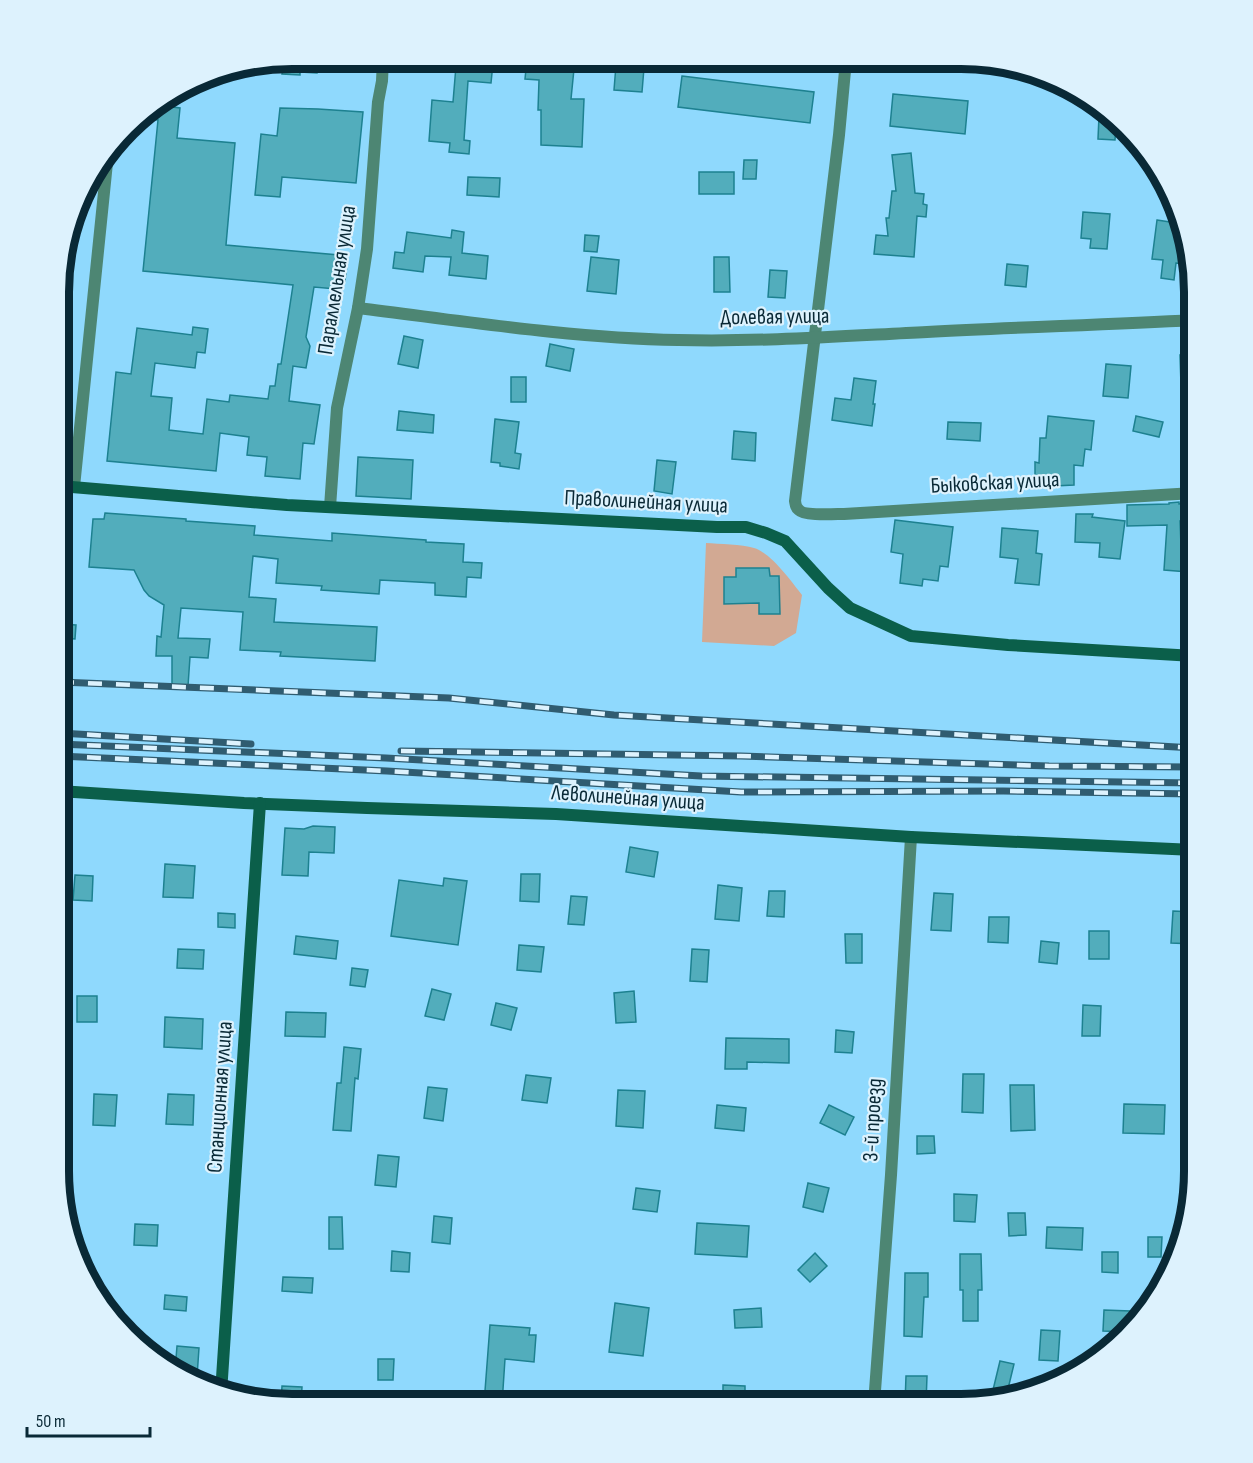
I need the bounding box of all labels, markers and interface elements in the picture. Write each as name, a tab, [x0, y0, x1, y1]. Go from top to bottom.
street label: Параллельная улица	[312, 203, 362, 357]
street label: Долевая улица	[720, 303, 830, 331]
street label: Быковская улица	[930, 466, 1060, 500]
street label: Праволинейная улица	[564, 484, 728, 520]
street label: Леволинейная улица	[550, 779, 705, 817]
street label: Станционная улица	[201, 1020, 239, 1174]
street label: 3-й проезд	[857, 1078, 889, 1162]
scale bar	[27, 1400, 150, 1438]
text: 50 m	[36, 1411, 66, 1432]

